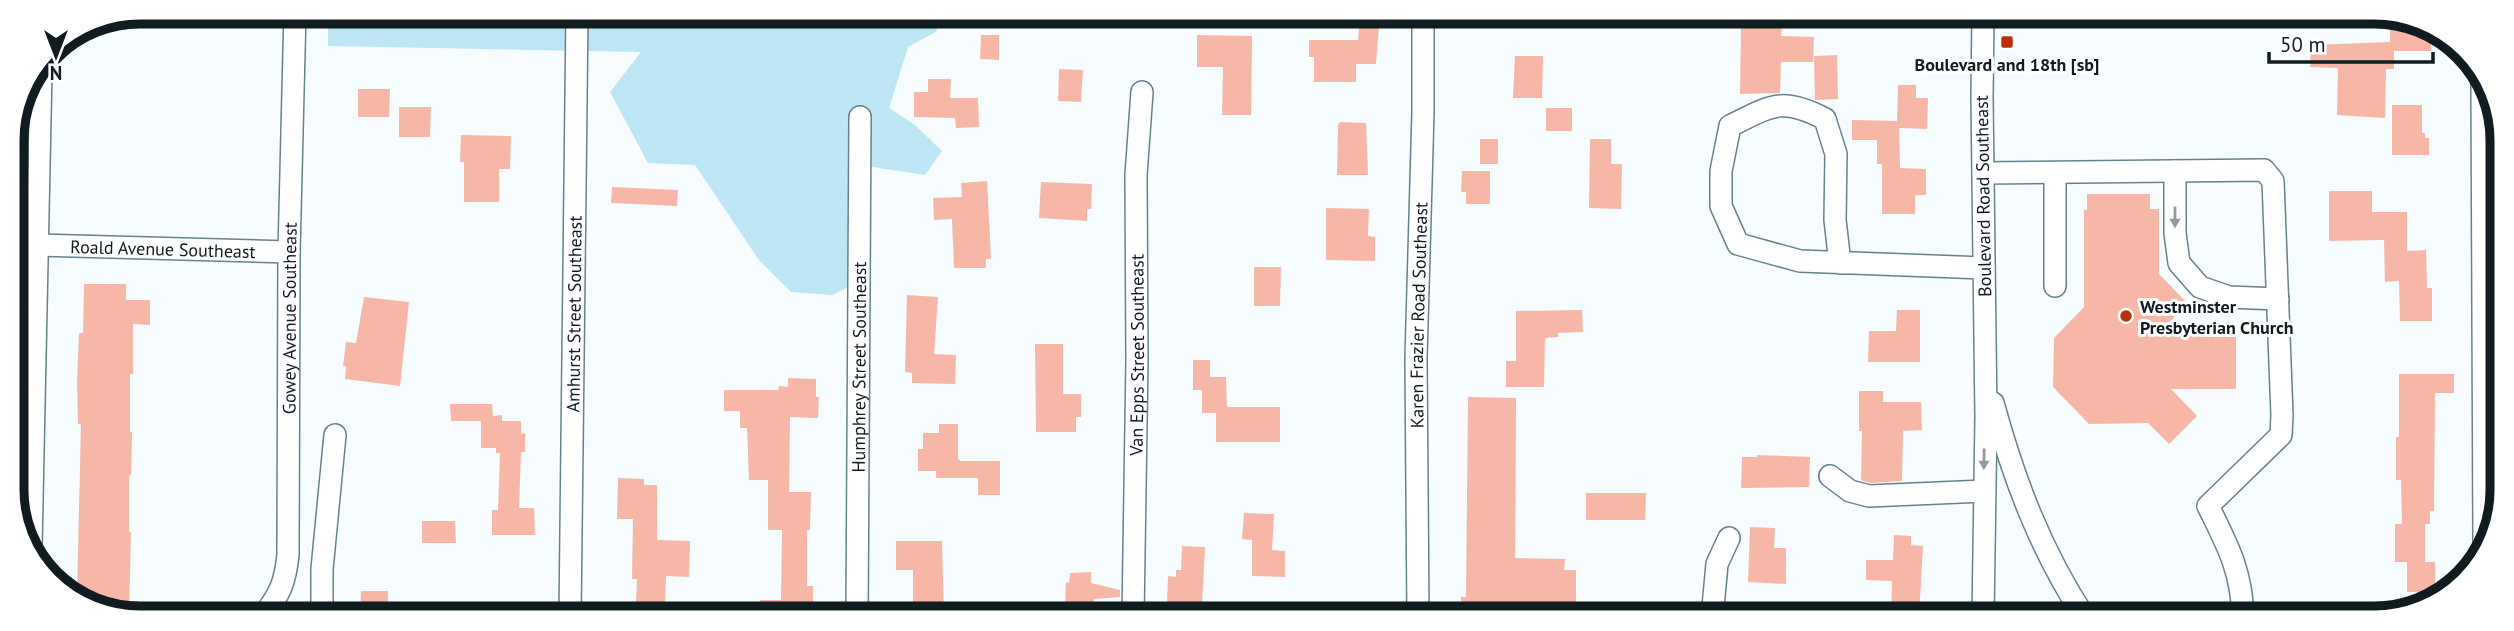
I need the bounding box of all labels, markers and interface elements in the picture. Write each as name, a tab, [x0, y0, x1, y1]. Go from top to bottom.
north arrow	[21, 21, 91, 91]
scale bar	[2269, 21, 2434, 65]
text: 50 m	[2280, 31, 2326, 58]
marker: Boulevard and 18th [sb]	[1999, 34, 2015, 50]
place label: Boulevard and 18th [sb]	[1915, 53, 2099, 76]
text: N	[50, 61, 62, 85]
street label: Boulevard Road Southeast	[1970, 95, 1996, 297]
street label: Karen Frazier Road Southeast	[1404, 202, 1432, 428]
one-way arrow	[2169, 207, 2181, 229]
street label: Amhurst Street Southeast	[561, 215, 586, 413]
street label: Gowey Avenue Southeast	[277, 222, 301, 414]
street label: Roald Avenue Southeast	[70, 234, 256, 263]
street label: Van Epps Street Southeast	[1124, 254, 1149, 457]
street label: Humphrey Street Southeast	[846, 261, 871, 473]
place label: Westminster Presbyterian Church	[2140, 295, 2294, 339]
marker: Westminster Presbyterian Church	[2118, 308, 2134, 324]
one-way arrow	[1978, 448, 1990, 470]

